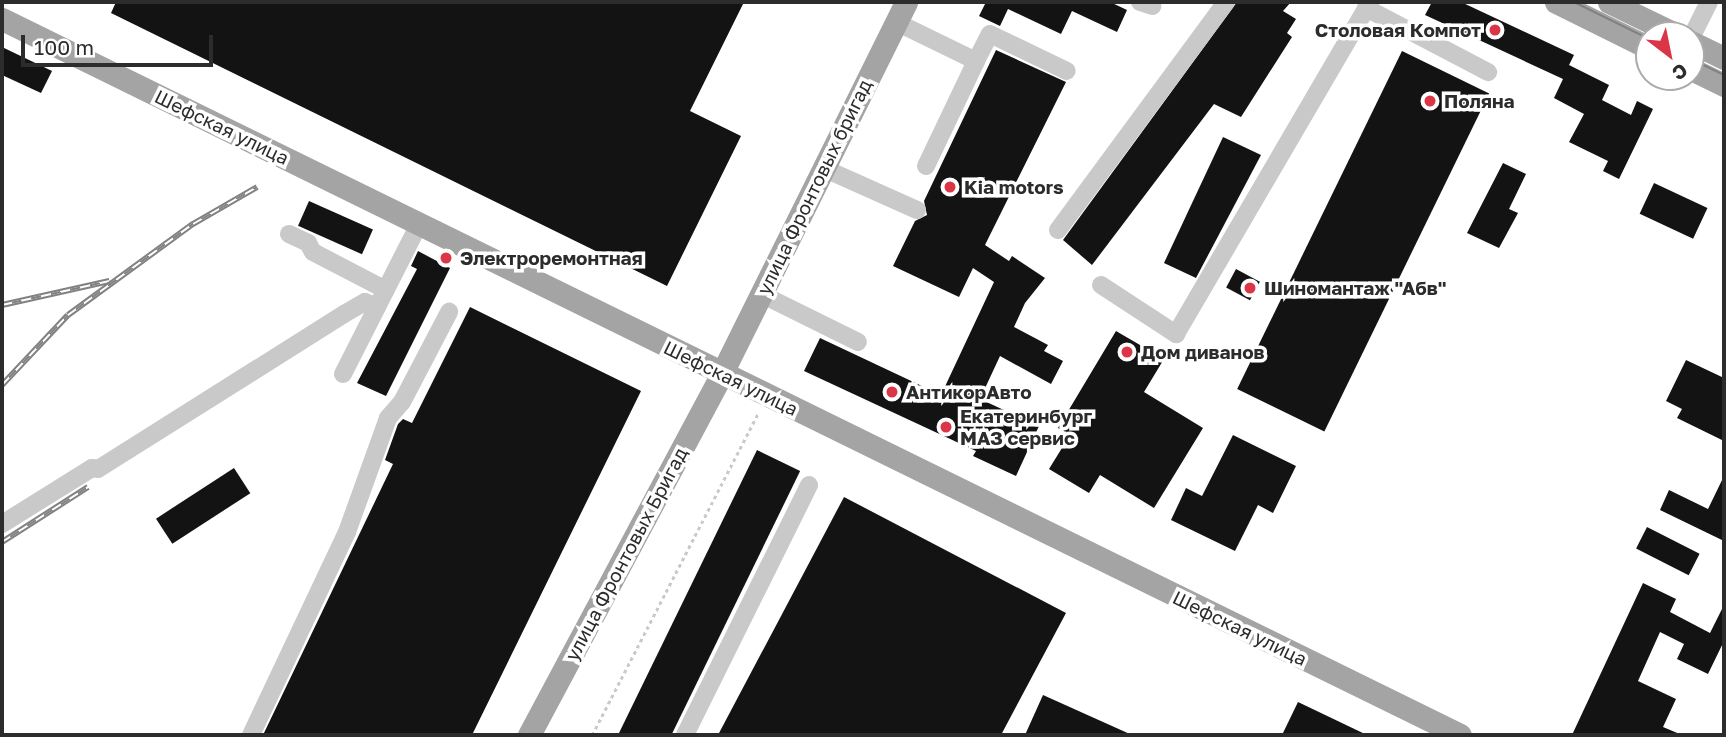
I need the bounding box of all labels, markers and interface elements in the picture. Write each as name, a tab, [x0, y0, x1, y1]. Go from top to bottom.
place label: Столовая Компот	[1315, 19, 1481, 41]
scale bar	[24, 21, 217, 65]
north arrow	[1635, 21, 1705, 91]
marker: Столовая Компот	[1487, 22, 1503, 38]
text: 100 m	[34, 34, 94, 60]
text: С	[1669, 59, 1692, 86]
street label: улица Фронтовых бригад	[752, 76, 876, 298]
street label: Шефская улица	[151, 85, 293, 169]
place label: Поляна	[1444, 90, 1515, 112]
marker: Поляна	[1422, 93, 1438, 109]
place label: Kia motors	[964, 176, 1064, 198]
marker: Kia motors	[942, 179, 958, 195]
place label: Электроремонтная	[460, 247, 643, 269]
marker: Электроремонтная	[438, 250, 454, 266]
place label: Шиномантаж "Абв"	[1264, 277, 1446, 299]
marker: Шиномантаж "Абв"	[1242, 280, 1258, 296]
street label: Шефская улица	[660, 336, 802, 420]
place label: Дом диванов	[1141, 341, 1265, 363]
marker: Дом диванов	[1119, 344, 1135, 360]
place label: АнтикорАвто	[906, 381, 1032, 403]
marker: АнтикорАвто	[884, 384, 900, 400]
place label: Екатеринбург МАЗ сервис	[960, 405, 1092, 449]
marker: Екатеринбург МАЗ сервис	[938, 419, 954, 435]
street label: улица Фронтовых Бригад	[560, 443, 692, 665]
street label: Шефская улица	[1169, 586, 1311, 670]

